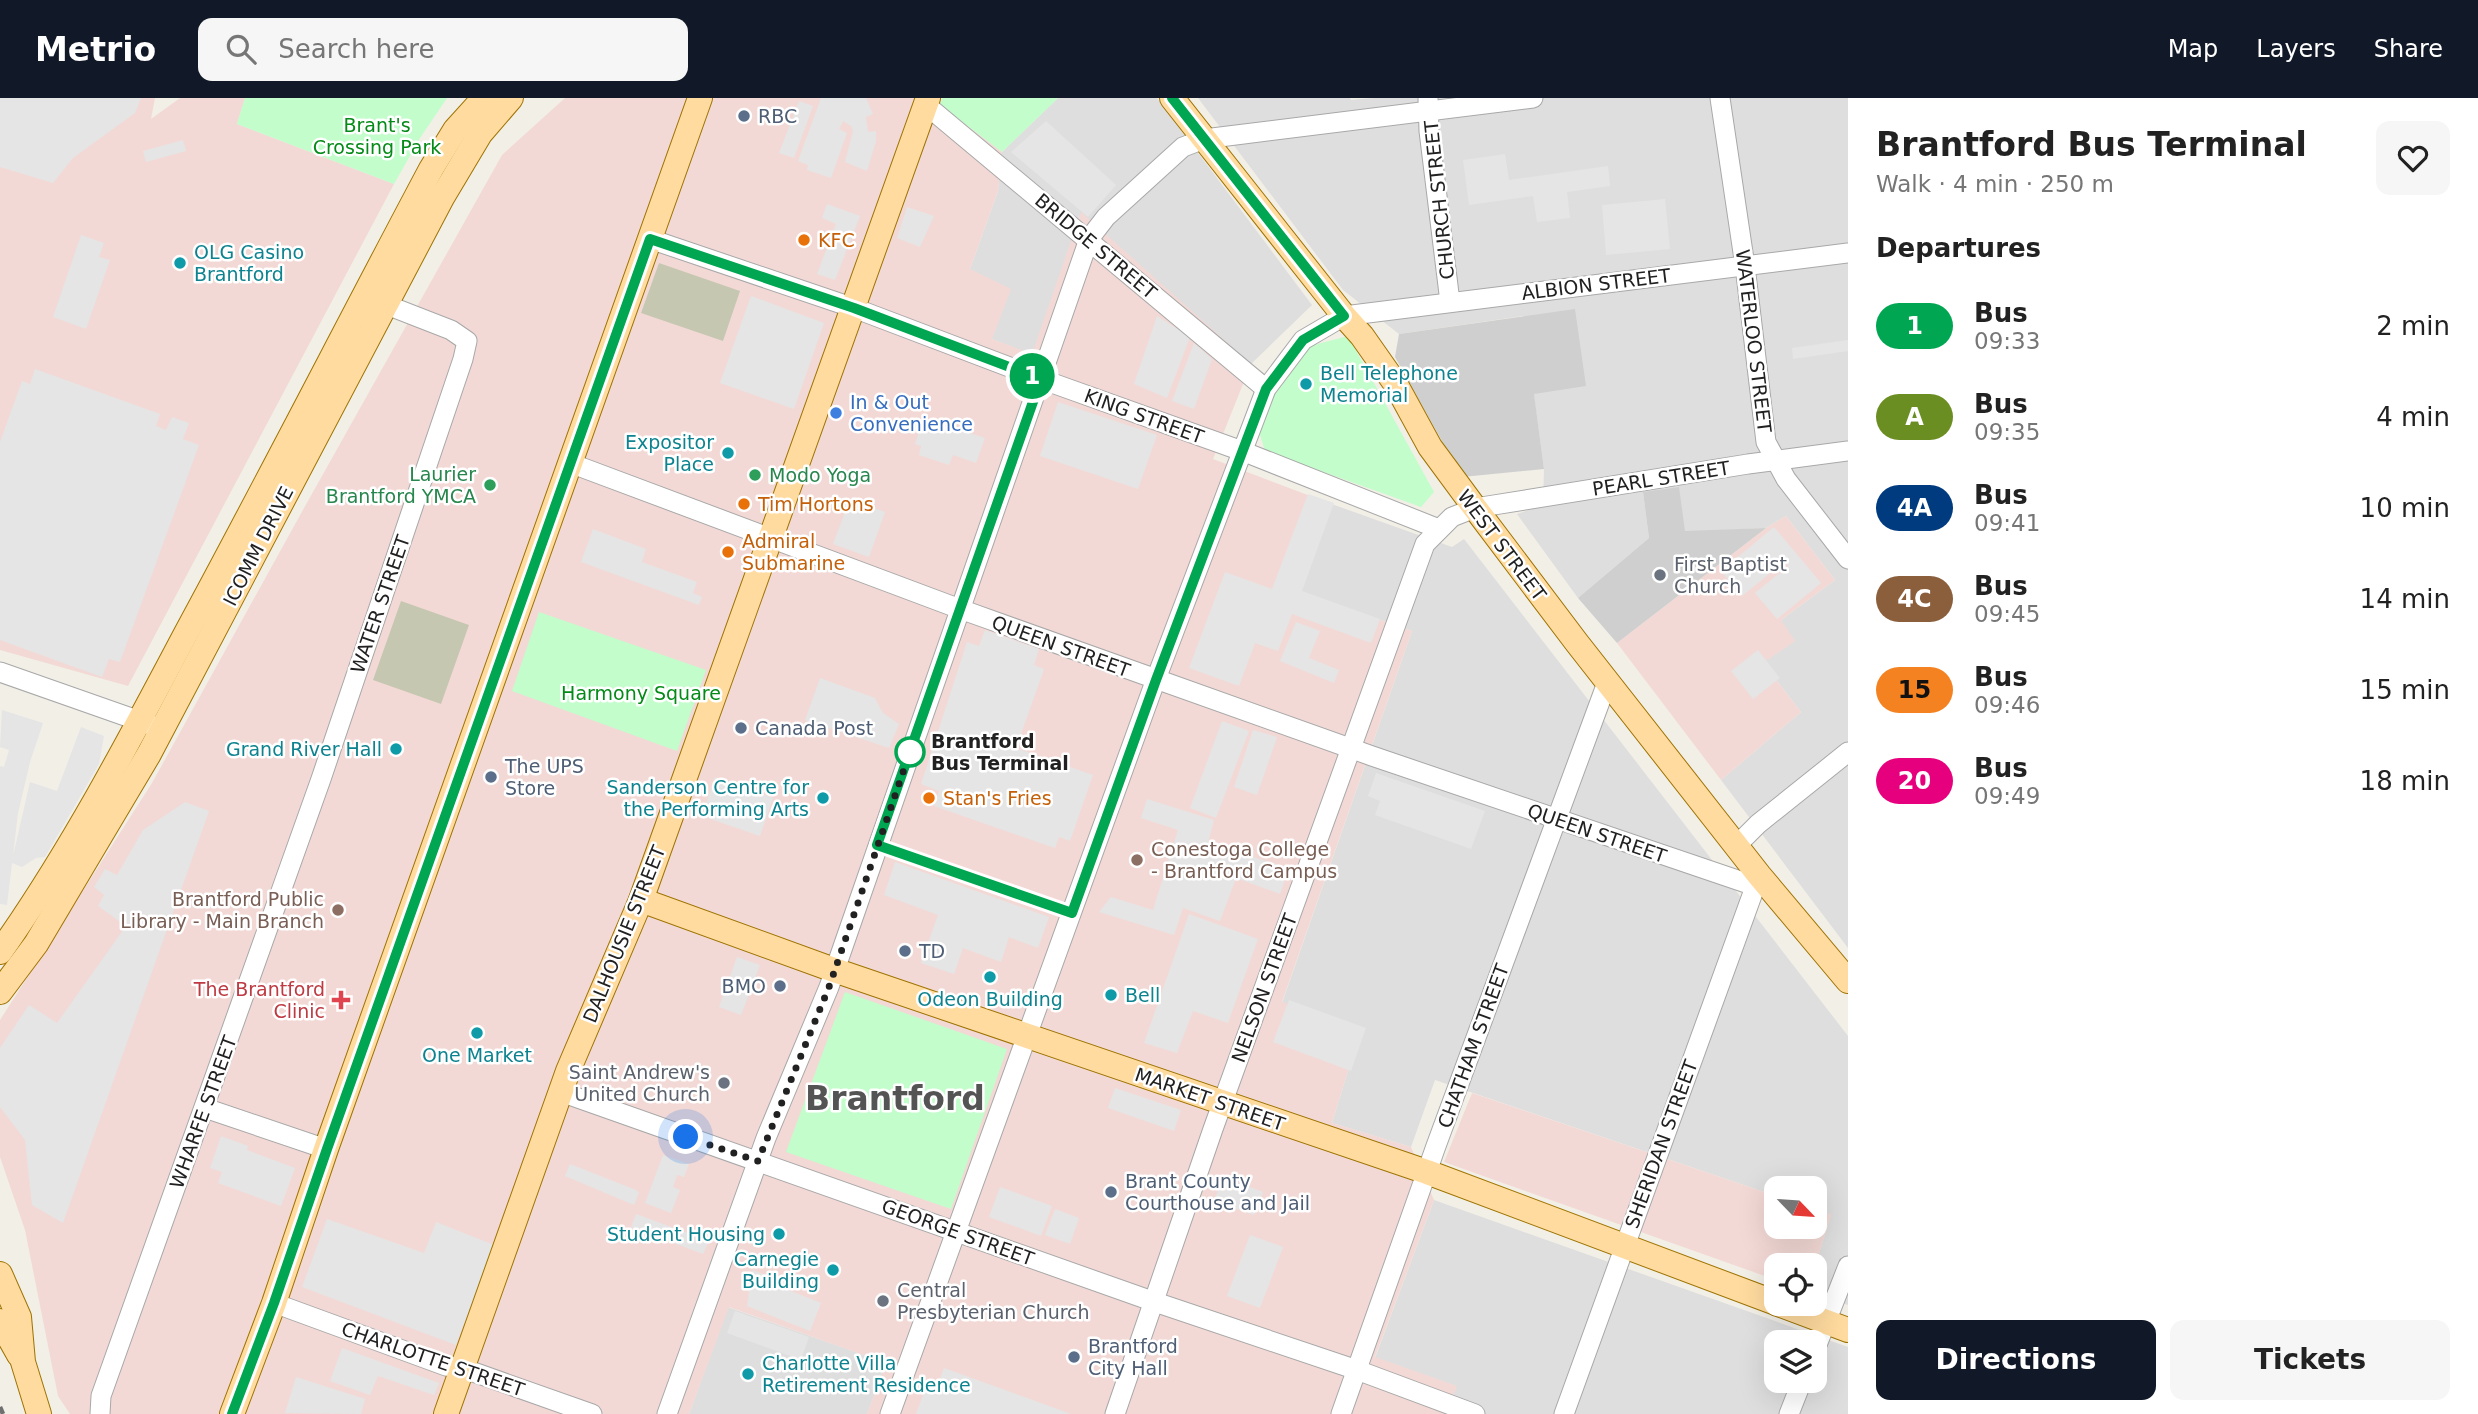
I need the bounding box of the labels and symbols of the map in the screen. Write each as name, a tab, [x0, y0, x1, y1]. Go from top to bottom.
place label: RBC	[758, 105, 797, 127]
marker: RBC	[736, 108, 752, 124]
park label: Brant's Crossing Park	[313, 114, 441, 158]
street label: CHURCH STREET	[1420, 119, 1458, 281]
street label: BRIDGE STREET	[1031, 189, 1161, 303]
place label: KFC	[818, 229, 855, 251]
marker: KFC	[796, 232, 812, 248]
place label: OLG Casino Brantford	[194, 241, 304, 285]
street label: WATERLOO STREET	[1732, 248, 1776, 434]
marker: OLG Casino Brantford	[172, 255, 188, 271]
street label: ALBION STREET	[1520, 264, 1672, 304]
line badge: 1	[1009, 353, 1055, 399]
place label: Bell Telephone Memorial	[1320, 362, 1458, 406]
marker: Bell Telephone Memorial	[1298, 376, 1314, 392]
street label: KING STREET	[1081, 384, 1207, 448]
place label: In & Out Convenience	[850, 391, 973, 435]
marker: In & Out Convenience	[828, 405, 844, 421]
place label: Expositor Place	[625, 431, 714, 475]
marker: Expositor Place	[720, 445, 736, 461]
street label: PEARL STREET	[1591, 456, 1732, 500]
place label: Laurier Brantford YMCA	[326, 463, 476, 507]
place label: Modo Yoga	[769, 464, 871, 486]
marker: Modo Yoga	[747, 467, 763, 483]
marker: Laurier Brantford YMCA	[482, 477, 498, 493]
street label: ICOMM DRIVE	[218, 483, 298, 609]
street label: WEST STREET	[1453, 485, 1551, 605]
place label: Tim Hortons	[757, 493, 874, 515]
marker: Tim Hortons	[736, 496, 752, 512]
place label: Admiral Submarine	[742, 530, 845, 574]
street label: WATER STREET	[346, 532, 414, 676]
marker: Admiral Submarine	[720, 544, 736, 560]
place label: First Baptist Church	[1674, 553, 1787, 597]
marker: First Baptist Church	[1652, 567, 1668, 583]
street label: QUEEN STREET	[989, 611, 1134, 681]
park label: Harmony Square	[561, 682, 721, 704]
place label: Canada Post	[755, 717, 873, 739]
marker: Canada Post	[733, 720, 749, 736]
place label: Brantford Bus Terminal	[931, 730, 1069, 774]
marker: Brantford Bus Terminal	[895, 737, 925, 767]
place label: Grand River Hall	[226, 738, 382, 760]
marker: Grand River Hall	[388, 741, 404, 757]
place label: The UPS Store	[504, 755, 584, 799]
marker: The UPS Store	[483, 769, 499, 785]
place label: Sanderson Centre for the Performing Arts	[606, 776, 809, 820]
place label: Stan's Fries	[943, 787, 1052, 809]
marker: Sanderson Centre for the Performing Arts	[815, 790, 831, 806]
marker: Stan's Fries	[921, 790, 937, 806]
street label: QUEEN STREET	[1525, 799, 1670, 867]
place label: Conestoga College - Brantford Campus	[1151, 838, 1337, 882]
street label: DALHOUSIE STREET	[578, 842, 670, 1026]
marker: Conestoga College - Brantford Campus	[1129, 852, 1145, 868]
place label: Brantford Public Library - Main Branch	[120, 888, 324, 932]
marker: Brantford Public Library - Main Branch	[330, 902, 346, 918]
street label: NELSON STREET	[1227, 910, 1301, 1065]
place label: TD	[918, 940, 945, 962]
marker: TD	[897, 943, 913, 959]
street label: CHATHAM STREET	[1433, 961, 1513, 1131]
marker: Odeon Building	[982, 969, 998, 985]
place label: BMO	[722, 975, 766, 997]
place label: The Brantford Clinic	[193, 978, 325, 1022]
marker: BMO	[772, 978, 788, 994]
place label: Bell	[1125, 984, 1160, 1006]
marker: Bell	[1103, 987, 1119, 1003]
place label: Odeon Building	[917, 988, 1063, 1010]
marker: The Brantford Clinic	[331, 990, 351, 1010]
marker: One Market	[469, 1025, 485, 1041]
street label: WHARFE STREET	[165, 1032, 241, 1191]
place label: One Market	[422, 1044, 532, 1066]
street label: SHERIDAN STREET	[1620, 1057, 1702, 1231]
place label: Saint Andrew's United Church	[569, 1061, 710, 1105]
street label: MARKET STREET	[1132, 1063, 1288, 1135]
marker: Saint Andrew's United Church	[716, 1075, 732, 1091]
district label: Brantford	[805, 1079, 985, 1118]
your location	[668, 1119, 703, 1154]
place label: Brant County Courthouse and Jail	[1125, 1170, 1310, 1214]
north arrow	[1764, 1176, 1827, 1239]
marker: Brant County Courthouse and Jail	[1103, 1184, 1119, 1200]
street label: GEORGE STREET	[879, 1194, 1037, 1270]
place label: Student Housing	[607, 1223, 765, 1245]
marker: Student Housing	[771, 1226, 787, 1242]
place label: Carnegie Building	[734, 1248, 819, 1292]
marker: Carnegie Building	[825, 1262, 841, 1278]
place label: Central Presbyterian Church	[897, 1279, 1090, 1323]
marker: Central Presbyterian Church	[875, 1293, 891, 1309]
street label: CHARLOTTE STREET	[339, 1317, 528, 1401]
place label: Brantford City Hall	[1088, 1335, 1178, 1379]
marker: Brantford City Hall	[1066, 1349, 1082, 1365]
place label: Charlotte Villa Retirement Residence	[762, 1352, 971, 1396]
marker: Charlotte Villa Retirement Residence	[740, 1366, 756, 1382]

